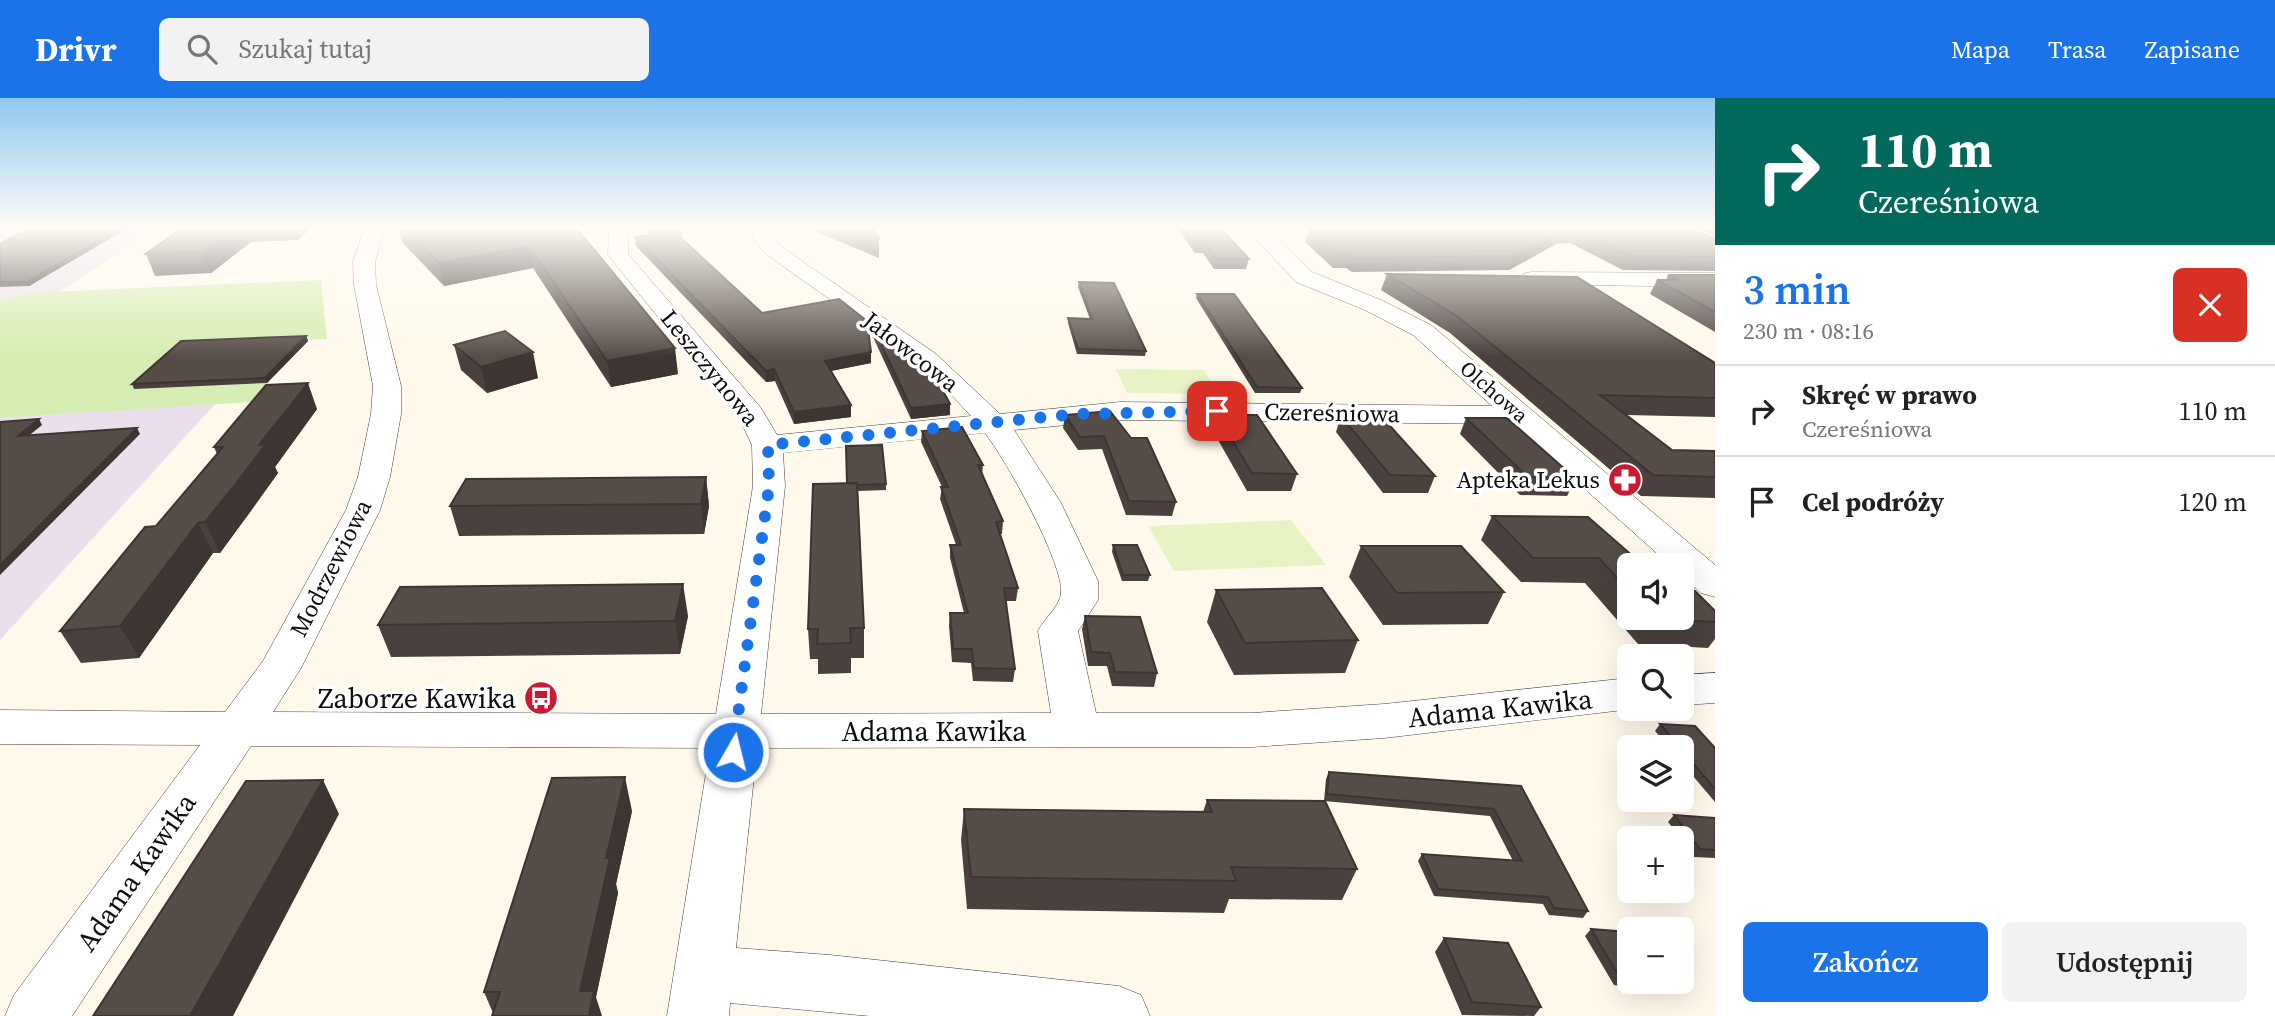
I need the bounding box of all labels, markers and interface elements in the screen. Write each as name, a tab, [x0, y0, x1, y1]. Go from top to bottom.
search box	[159, 18, 649, 81]
text: Drivr	[35, 27, 117, 72]
icon: search	[183, 30, 221, 68]
text: Szukaj tutaj	[239, 31, 372, 67]
text: Mapa	[1951, 33, 2010, 66]
text: Trasa	[2048, 33, 2107, 66]
text: Zapisane	[2145, 33, 2240, 66]
text: 110 m	[1858, 116, 1993, 183]
icon: right	[1743, 126, 1834, 217]
text: Czereśniowa	[1858, 180, 2039, 224]
text: 3 min	[1743, 260, 1851, 318]
button: close	[2173, 268, 2247, 342]
street label: Leszczynowa	[653, 303, 768, 433]
street label: Jałowcowa	[856, 303, 967, 400]
text: 230 m · 08:16	[1743, 315, 1874, 347]
street label: Olchowa	[1454, 354, 1535, 430]
text: Skręć w prawo	[1802, 377, 1977, 413]
pin	[1187, 381, 1247, 441]
icon: arrive	[1198, 392, 1236, 430]
icon: right	[1743, 392, 1781, 430]
text: 110 m	[2179, 393, 2247, 429]
street label: Czereśniowa	[1264, 395, 1401, 430]
text: Czereśniowa	[1802, 413, 1932, 445]
pharmacy icon: Apteka Lekus	[1606, 461, 1644, 499]
place label: Apteka Lekus	[1456, 463, 1600, 496]
icon: arrive	[1743, 483, 1781, 521]
text: Cel podróży	[1802, 484, 1944, 520]
text: 120 m	[2179, 484, 2247, 520]
street label: Modrzewiowa	[282, 493, 380, 642]
map controls	[1617, 553, 1694, 994]
button: sound	[1617, 553, 1694, 630]
button: search	[1617, 644, 1694, 721]
place label: Zaborze Kawika	[318, 679, 517, 717]
bus stop icon: Zaborze Kawika	[522, 679, 560, 717]
street label: Adama Kawika	[1406, 679, 1595, 737]
street label: Adama Kawika	[841, 712, 1027, 750]
position arrow	[696, 715, 770, 789]
button: layers	[1617, 735, 1694, 812]
street label: Adama Kawika	[67, 785, 205, 959]
button: +	[1617, 826, 1694, 903]
button: −	[1617, 917, 1694, 994]
button: Zakończ	[1743, 922, 1988, 1002]
button: Udostępnij	[2002, 922, 2247, 1002]

